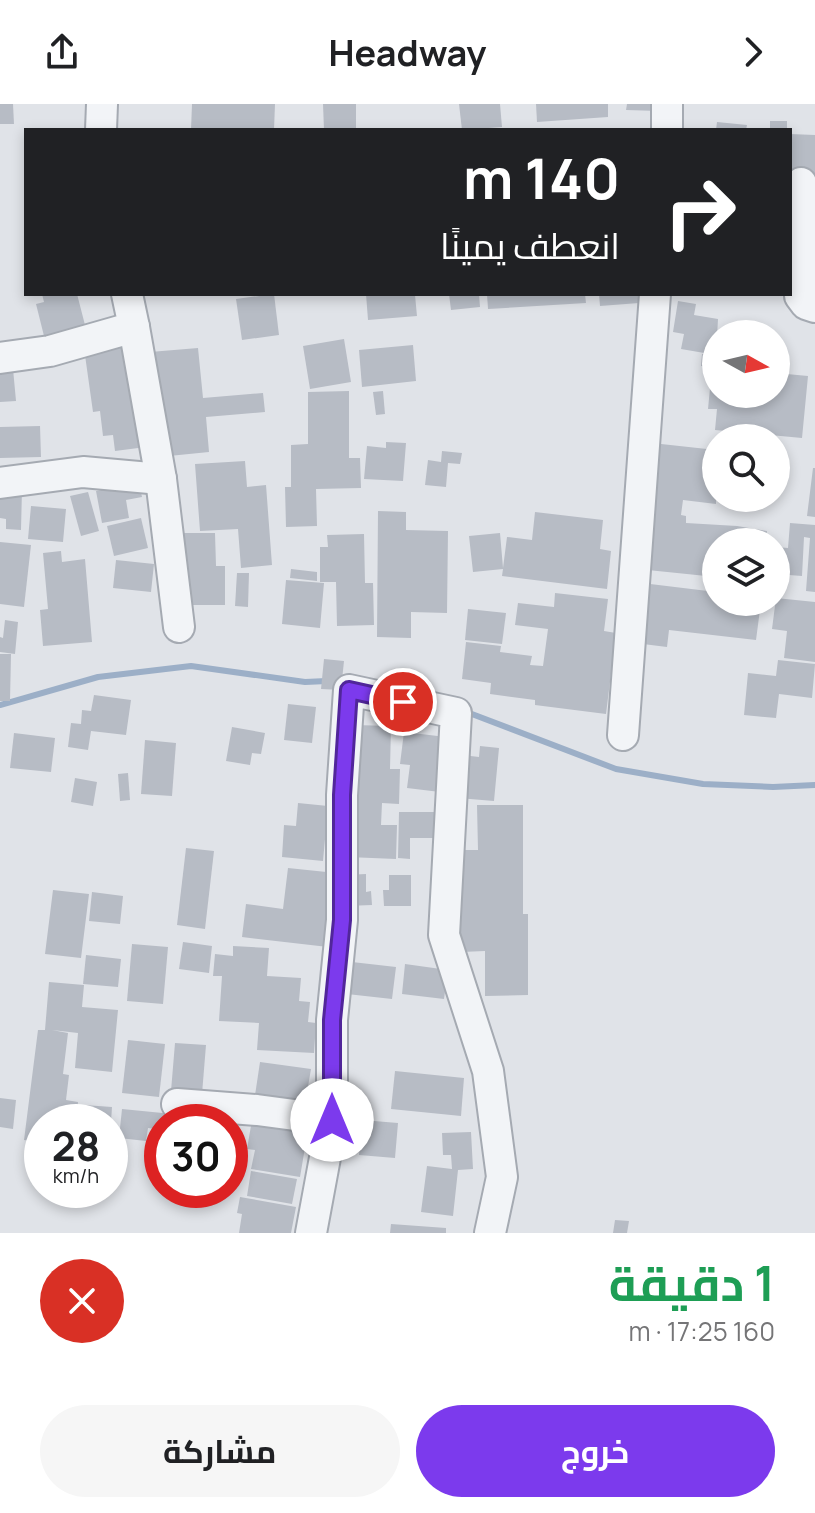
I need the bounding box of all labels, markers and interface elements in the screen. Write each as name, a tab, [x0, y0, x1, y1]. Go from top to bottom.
text: Headway	[329, 28, 486, 77]
icon: share	[40, 30, 84, 74]
icon: forward	[731, 30, 775, 74]
text: 140 m	[463, 139, 620, 216]
icon: right	[648, 160, 752, 264]
text: انعطف يمينًا	[440, 221, 620, 270]
north arrow	[702, 320, 790, 408]
map controls	[702, 320, 790, 616]
button: search	[702, 424, 790, 512]
button: layers	[702, 528, 790, 616]
pin	[369, 668, 437, 736]
icon: arrive	[381, 680, 425, 724]
position arrow	[290, 1078, 374, 1162]
speed limit sign: 30	[144, 1104, 248, 1208]
text: 28	[52, 1118, 100, 1173]
text: km/h	[53, 1162, 99, 1189]
text: 1 دقيقة	[609, 1250, 775, 1315]
button: close	[40, 1259, 124, 1343]
text: 160 m · 17:25	[629, 1313, 775, 1349]
button: مشاركة	[40, 1405, 400, 1497]
button: خروج	[416, 1405, 775, 1497]

